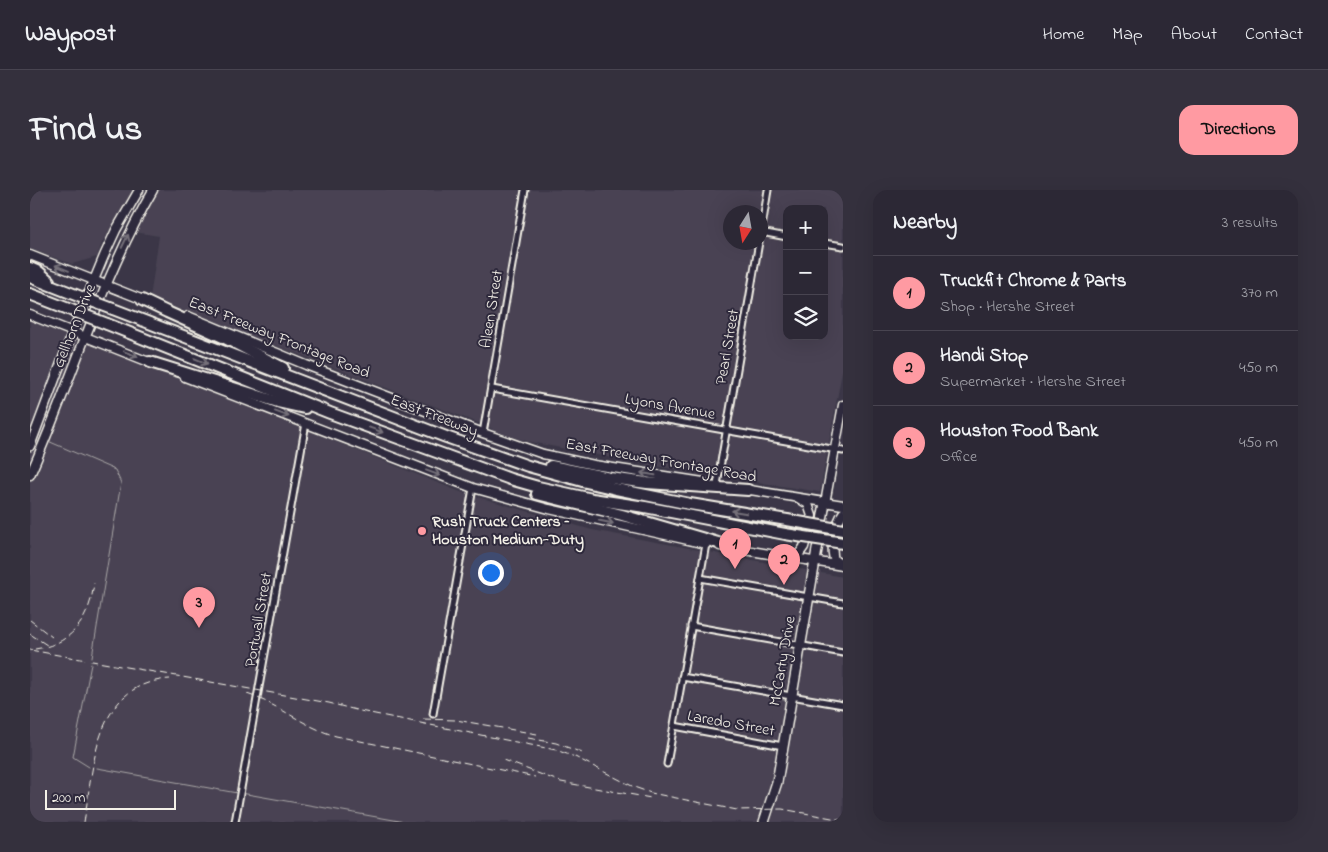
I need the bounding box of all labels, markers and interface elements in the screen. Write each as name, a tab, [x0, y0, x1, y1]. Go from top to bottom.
text: Waypost	[25, 17, 116, 52]
text: Home	[1043, 22, 1084, 48]
text: Map	[1112, 22, 1143, 48]
text: About	[1171, 22, 1217, 48]
text: Contact	[1245, 22, 1303, 48]
text: Find us	[30, 105, 142, 156]
button: Directions	[1179, 105, 1298, 155]
north arrow	[723, 205, 768, 250]
map controls	[783, 205, 828, 340]
button: +	[783, 205, 828, 250]
text: Nearby	[893, 208, 957, 238]
text: 3 results	[1222, 211, 1278, 235]
one-way arrow	[121, 234, 130, 249]
button: −	[783, 250, 828, 295]
one-way arrow	[55, 263, 70, 272]
street label: Aleen Street	[474, 267, 510, 350]
text: Truckfit Chrome & Parts	[940, 268, 1126, 295]
street label: Gellhorn Drive	[47, 280, 103, 372]
text: 1	[906, 281, 912, 305]
text: 370 m	[1241, 281, 1278, 305]
street label: East Freeway Frontage Road	[185, 291, 373, 385]
button: layers	[783, 295, 828, 340]
text: Shop · Hershe Street	[940, 295, 1075, 319]
street label: Pearl Street	[710, 307, 747, 387]
text: Handi Stop	[940, 343, 1028, 370]
one-way arrow	[123, 351, 138, 360]
text: 2	[905, 356, 913, 380]
text: 450 m	[1239, 356, 1278, 380]
one-way arrow	[193, 357, 208, 367]
text: Supermarket · Hershe Street	[940, 370, 1126, 394]
street label: Lyons Avenue	[623, 387, 718, 427]
street label: East Freeway	[387, 388, 481, 444]
one-way arrow	[273, 410, 289, 419]
text: Houston Food Bank	[940, 418, 1098, 445]
one-way arrow	[367, 426, 383, 435]
text: 3	[906, 431, 912, 455]
text: 450 m	[1239, 431, 1278, 455]
street label: East Freeway Frontage Road	[564, 432, 758, 490]
text: Office	[940, 445, 977, 469]
one-way arrow	[425, 469, 440, 478]
one-way arrow	[640, 469, 656, 479]
one-way arrow	[732, 507, 748, 517]
place label: Rush Truck Centers – Houston Medium-Duty	[431, 510, 584, 553]
one-way arrow	[597, 518, 613, 527]
marker: Rush Truck Centers – Houston Medium-Duty	[416, 525, 428, 537]
pin: 1	[719, 528, 751, 569]
pin: 2	[768, 544, 800, 585]
your location	[478, 560, 504, 586]
street label: Portwall Street	[239, 570, 279, 669]
pin: 3	[183, 587, 215, 628]
street label: McCarty Drive	[763, 613, 803, 708]
street label: Laredo Street	[685, 705, 777, 744]
scale bar	[45, 787, 176, 810]
text: 200 m	[52, 788, 85, 809]

